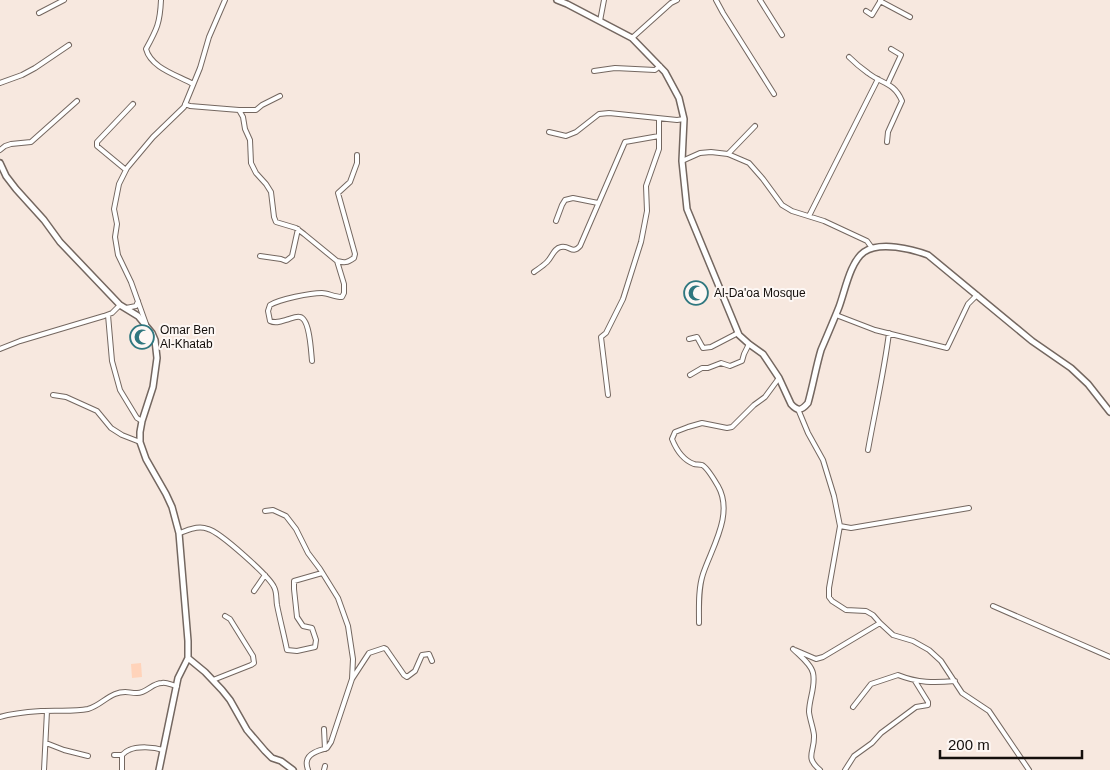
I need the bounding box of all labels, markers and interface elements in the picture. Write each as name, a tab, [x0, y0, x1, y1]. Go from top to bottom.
mosque icon: Al-Da'oa Mosque	[683, 280, 709, 306]
place label: Al-Da'oa Mosque	[714, 286, 806, 300]
place label: Omar Ben Al-Khatab	[160, 323, 215, 351]
mosque icon: Omar Ben Al-Khatab	[129, 324, 155, 350]
scale bar	[940, 728, 1082, 760]
text: 200 m	[948, 736, 990, 753]

